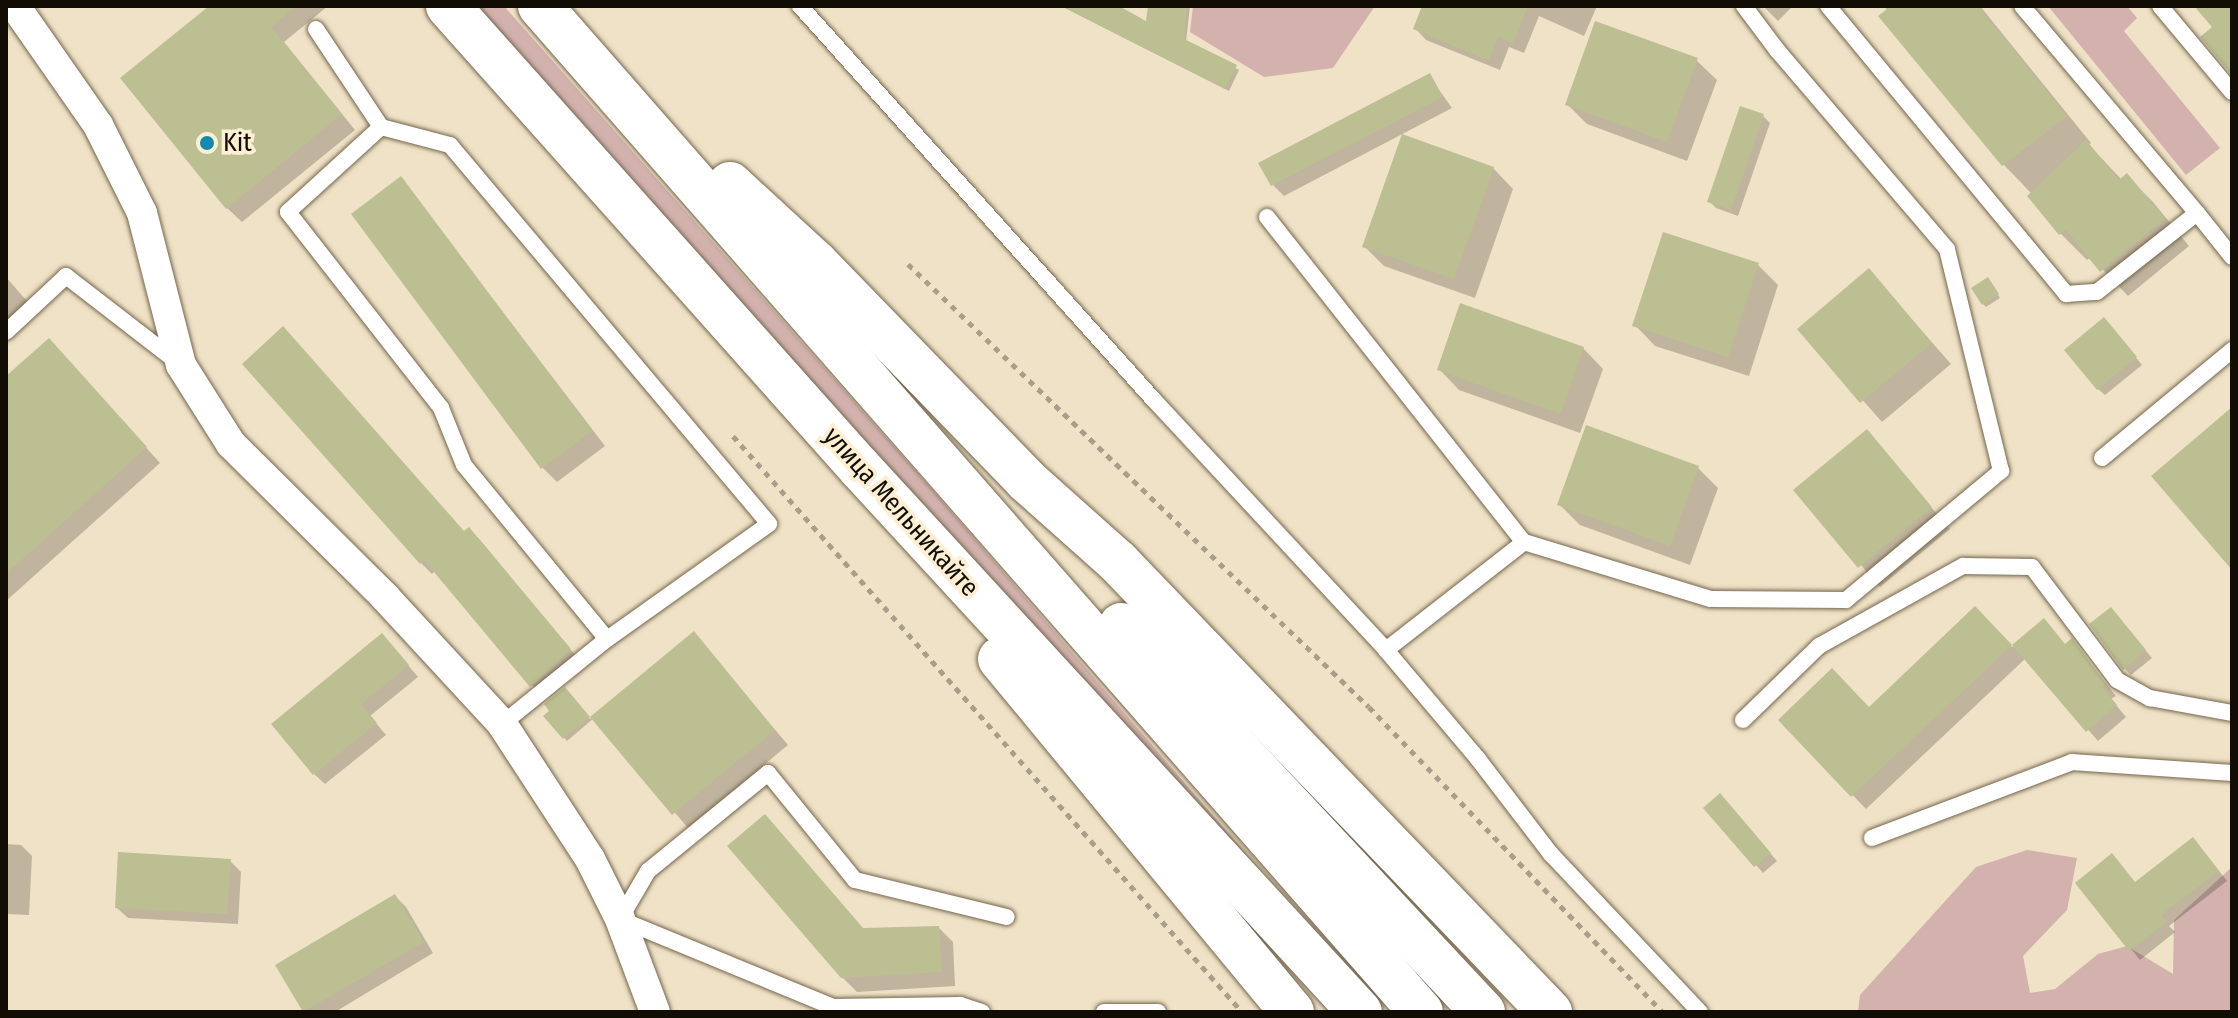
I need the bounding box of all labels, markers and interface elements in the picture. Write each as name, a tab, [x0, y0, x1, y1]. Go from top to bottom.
place label: Kit	[223, 127, 252, 159]
marker: Kit	[198, 134, 216, 152]
street label: улица Мельникайте	[817, 421, 985, 603]

